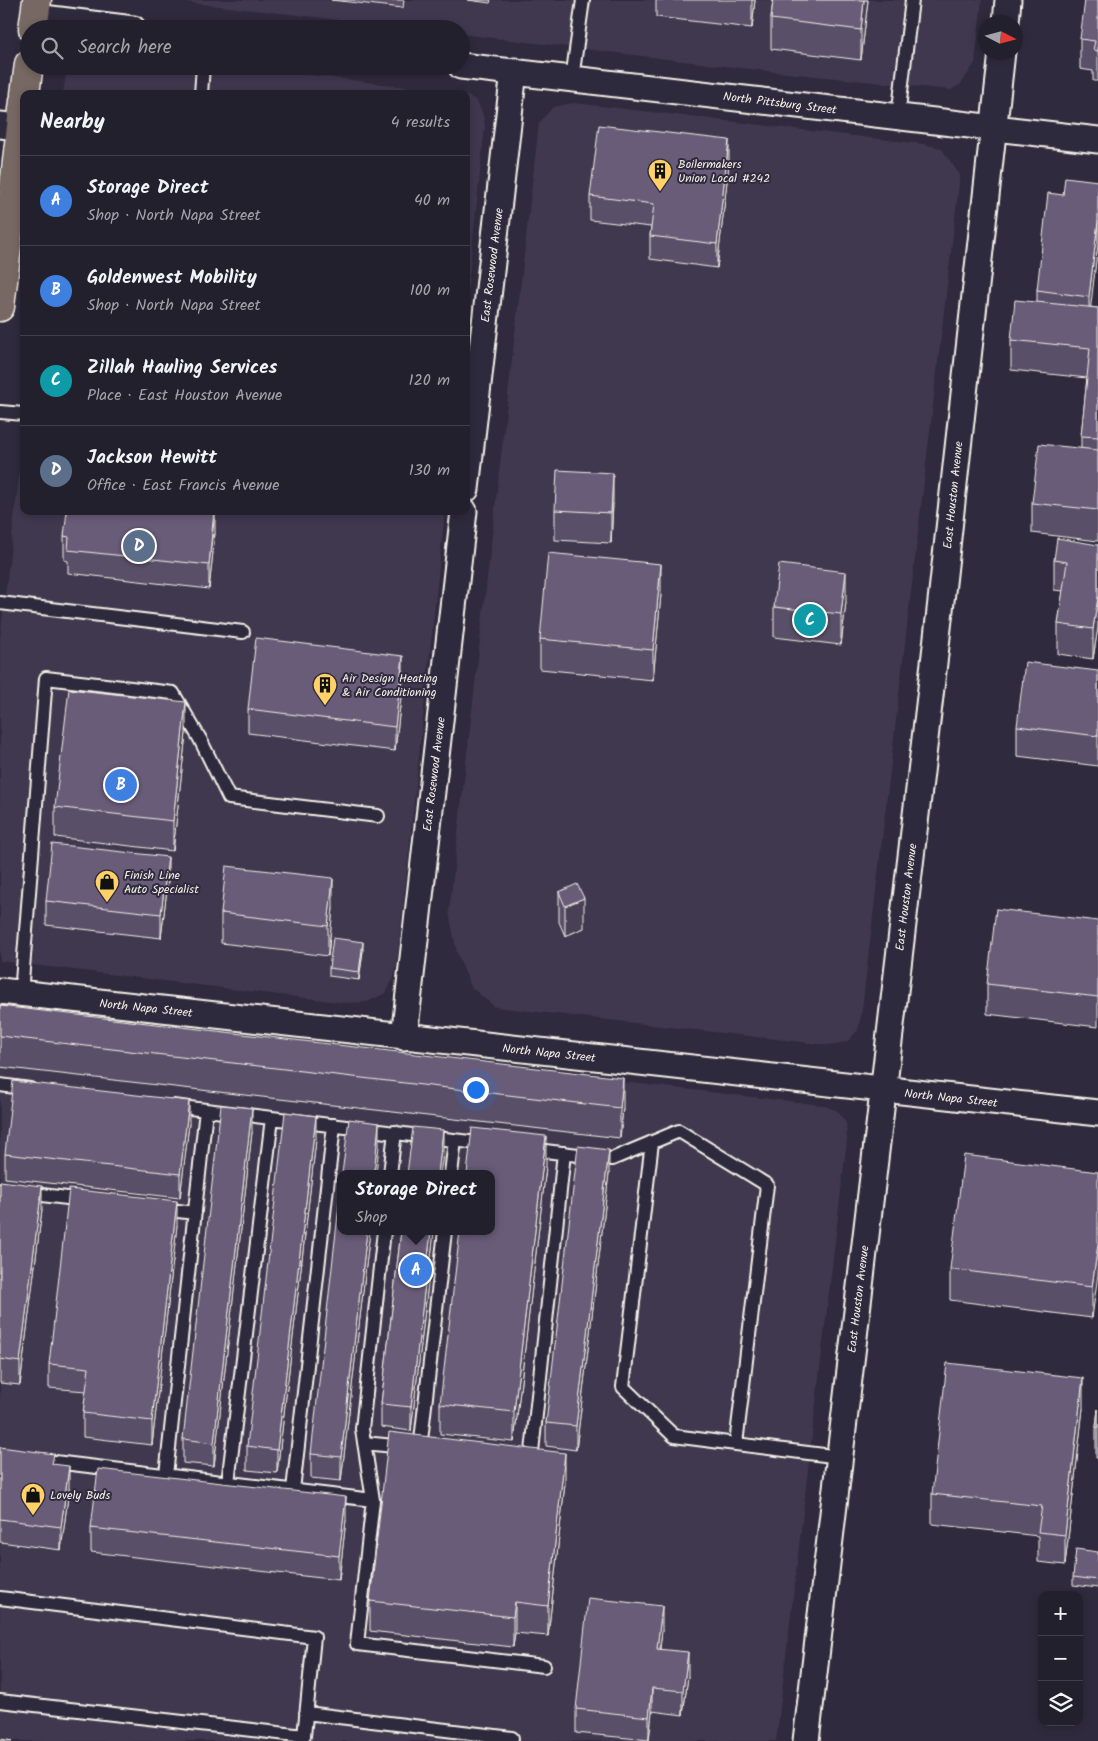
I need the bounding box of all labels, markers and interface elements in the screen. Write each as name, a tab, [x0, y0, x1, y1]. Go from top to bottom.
north arrow	[978, 15, 1023, 60]
search box	[20, 20, 470, 75]
text: Search here	[78, 33, 172, 63]
icon: search	[38, 34, 66, 62]
street label: North Pittsburg Street	[722, 87, 838, 120]
text: Nearby	[40, 106, 105, 139]
text: 4 results	[391, 110, 450, 135]
place label: Boilermakers Union Local #242	[678, 155, 770, 188]
building icon: Boilermakers Union Local #242	[647, 158, 673, 192]
text: Storage Direct	[87, 173, 209, 203]
text: A	[51, 188, 61, 213]
text: 40 m	[414, 188, 450, 213]
text: Shop · North Napa Street	[87, 203, 261, 228]
street label: East Rosewood Avenue	[476, 206, 509, 323]
text: Goldenwest Mobility	[87, 263, 257, 293]
text: B	[51, 278, 61, 303]
text: 100 m	[410, 278, 450, 303]
text: Shop · North Napa Street	[87, 293, 261, 318]
text: Zillah Hauling Services	[87, 353, 277, 383]
text: C	[51, 368, 61, 393]
text: 120 m	[409, 368, 450, 393]
text: Place · East Houston Avenue	[87, 383, 282, 408]
street label: East Houston Avenue	[938, 440, 969, 550]
text: Jackson Hewitt	[87, 443, 217, 473]
text: D	[51, 458, 61, 483]
text: 130 m	[409, 458, 450, 483]
text: Office · East Francis Avenue	[87, 473, 279, 498]
pin: D	[123, 527, 155, 565]
pin: C	[794, 601, 826, 639]
place label: Air Design Heating & Air Conditioning	[342, 669, 438, 702]
building icon: Air Design Heating & Air Conditioning	[312, 672, 338, 706]
street label: East Rosewood Avenue	[418, 715, 451, 832]
pin: B	[105, 766, 137, 804]
street label: East Houston Avenue	[890, 842, 923, 952]
place label: Finish Line Auto Specialist	[124, 866, 199, 899]
shop icon: Finish Line Auto Specialist	[94, 869, 120, 903]
street label: North Napa Street	[98, 994, 194, 1023]
street label: North Napa Street	[501, 1039, 597, 1068]
your location	[463, 1077, 489, 1103]
street label: North Napa Street	[903, 1084, 999, 1113]
popup	[337, 1170, 495, 1235]
text: Storage Direct	[355, 1175, 477, 1205]
text: Shop	[355, 1205, 387, 1230]
street label: East Houston Avenue	[842, 1244, 875, 1354]
pin: A	[400, 1251, 432, 1289]
shop icon: Lovely Buds	[20, 1482, 46, 1516]
place label: Lovely Buds	[50, 1486, 110, 1505]
map controls	[1038, 1591, 1083, 1726]
button: +	[1038, 1591, 1083, 1636]
button: −	[1038, 1636, 1083, 1681]
button: layers	[1038, 1681, 1083, 1726]

